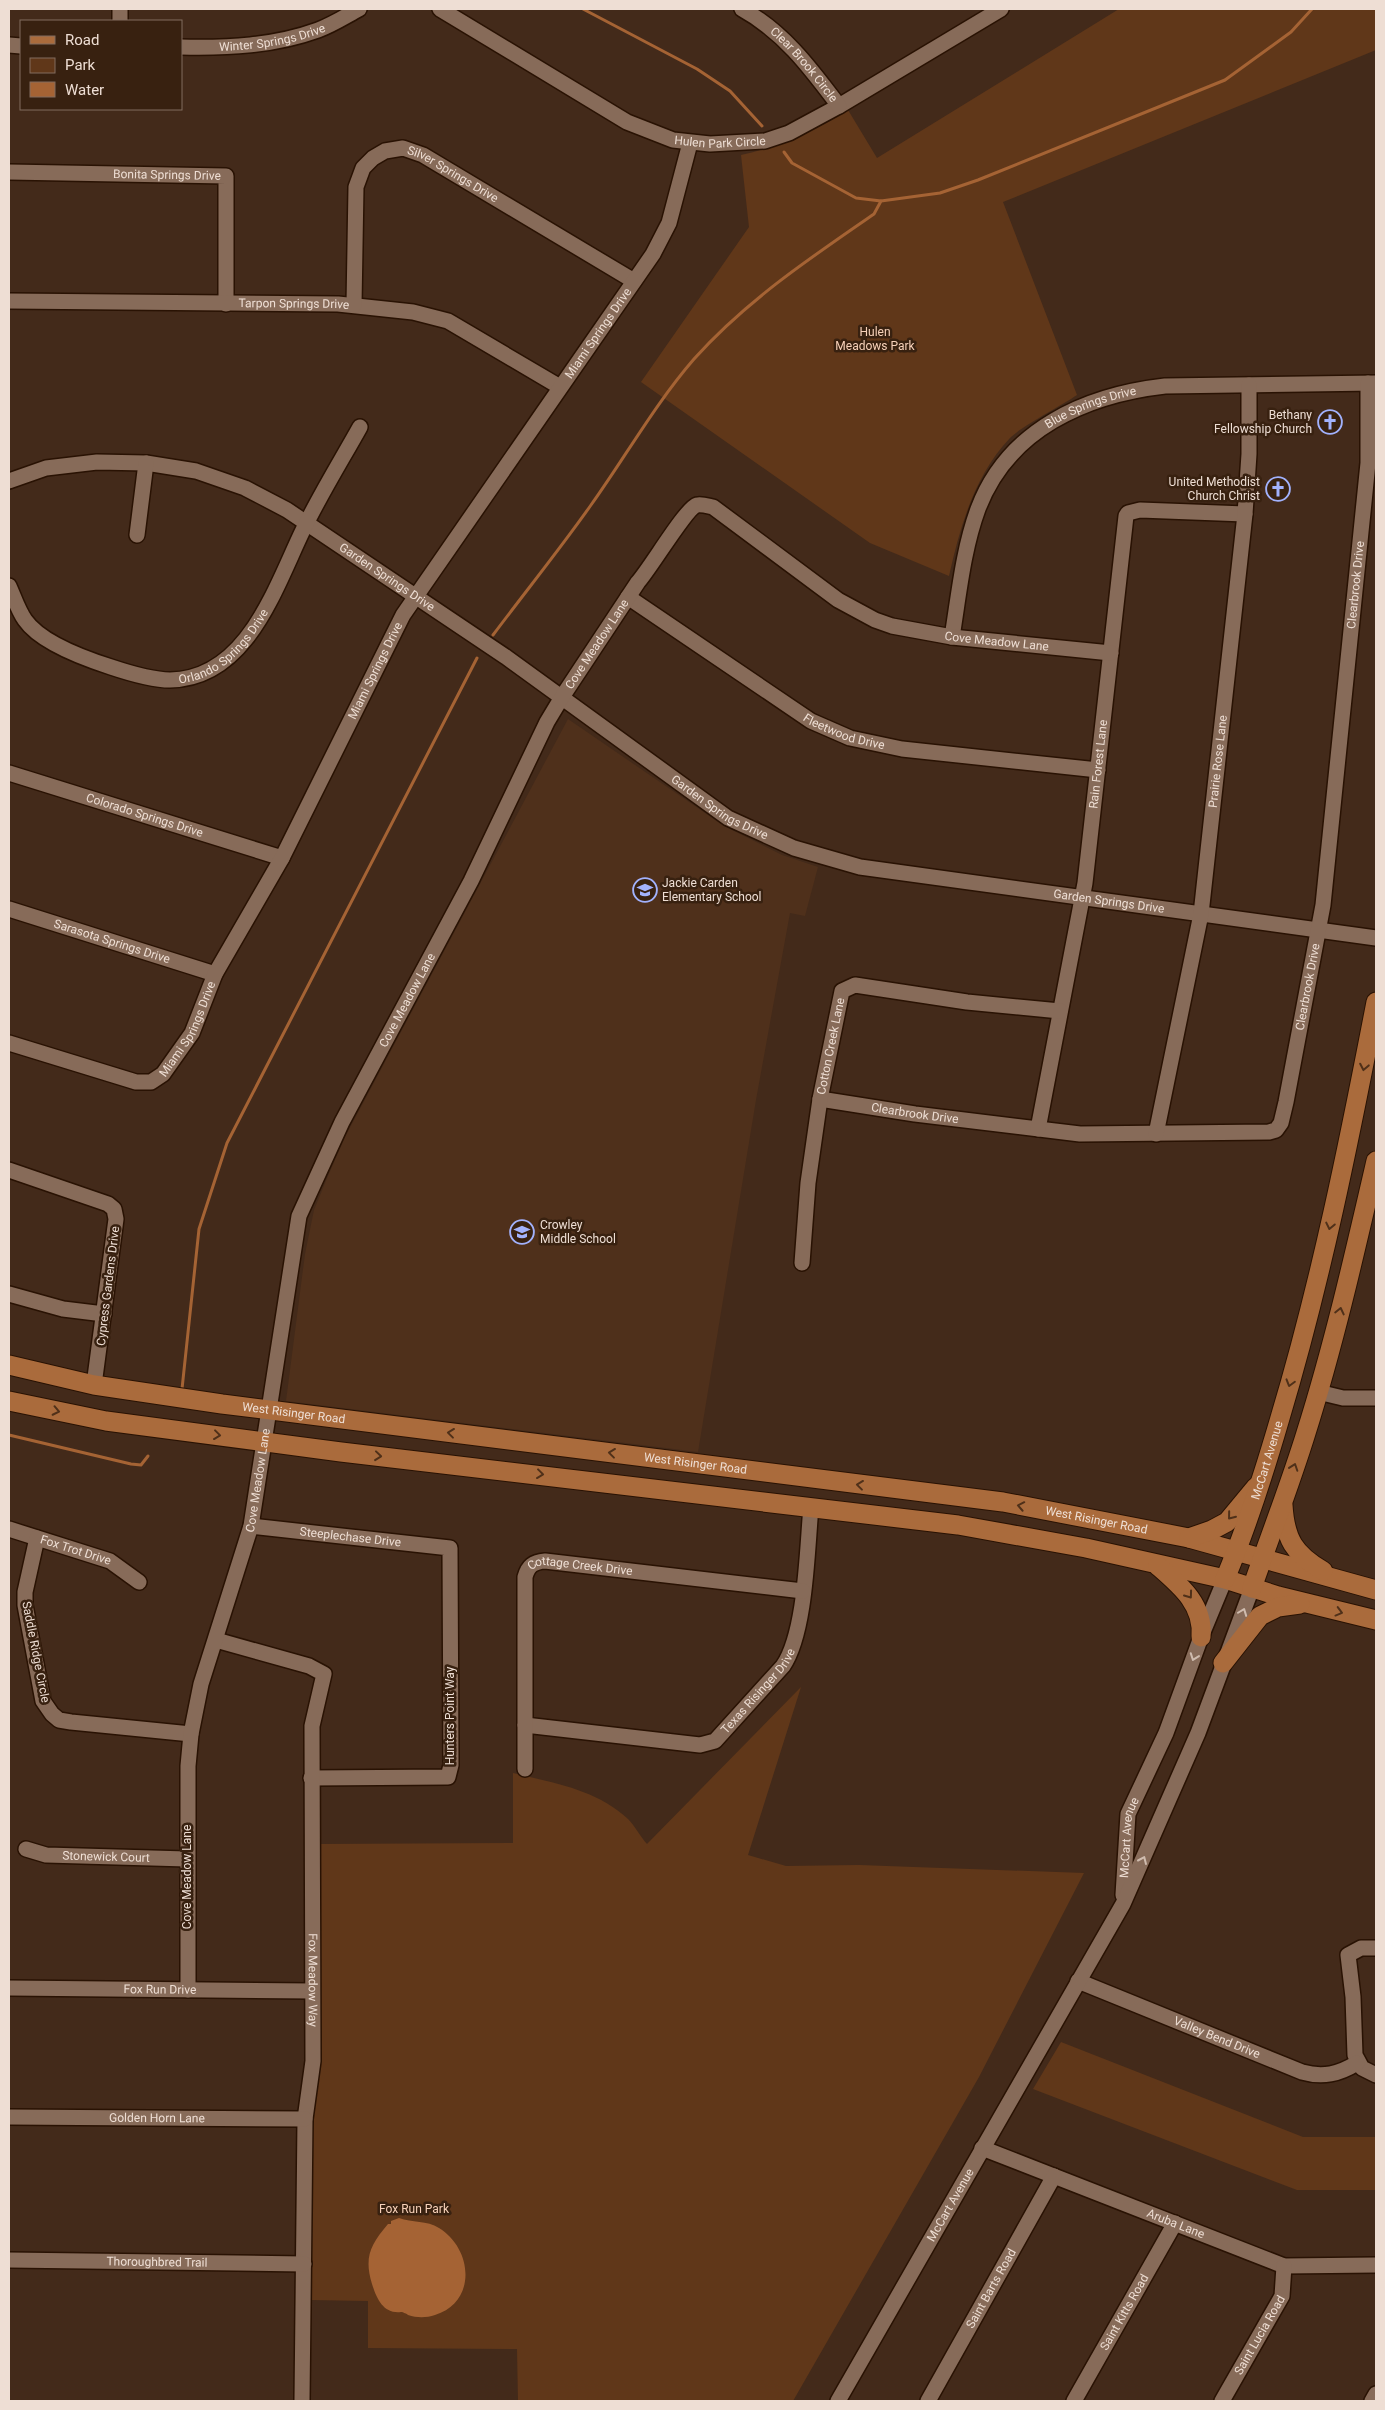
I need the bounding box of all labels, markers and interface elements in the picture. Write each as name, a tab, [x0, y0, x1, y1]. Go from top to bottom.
legend	[20, 20, 182, 110]
street label: Winter Springs Drive	[219, 21, 327, 54]
street label: Clear Brook Circle	[767, 24, 841, 105]
text: Road	[65, 31, 99, 49]
text: Park	[65, 56, 96, 74]
text: Water	[65, 81, 104, 99]
street label: Hulen Park Circle	[674, 133, 766, 151]
street label: Silver Springs Drive	[406, 143, 501, 205]
street label: Bonita Springs Drive	[113, 167, 221, 183]
street label: Miami Springs Drive	[562, 285, 634, 381]
street label: Tarpon Springs Drive	[239, 296, 350, 312]
park label: Hulen Meadows Park	[835, 325, 916, 353]
street label: Blue Springs Drive	[1042, 384, 1137, 431]
place label: Bethany Fellowship Church	[1214, 408, 1312, 436]
church icon: Bethany Fellowship Church	[1317, 409, 1343, 435]
place label: United Methodist Church Christ	[1169, 475, 1260, 503]
church icon: United Methodist Church Christ	[1265, 476, 1291, 502]
street label: Garden Springs Drive	[337, 540, 437, 614]
street label: Clearbrook Drive	[1344, 540, 1367, 630]
street label: Cove Meadow Lane	[562, 597, 632, 692]
street label: Orlando Springs Drive	[178, 606, 271, 687]
street label: Miami Springs Drive	[345, 620, 405, 722]
street label: Cove Meadow Lane	[943, 629, 1050, 654]
street label: Fleetwood Drive	[801, 711, 886, 752]
street label: Prairie Rose Lane	[1206, 714, 1230, 808]
street label: Rain Forest Lane	[1086, 719, 1110, 809]
street label: Garden Springs Drive	[668, 772, 770, 842]
street label: Colorado Springs Drive	[84, 790, 205, 840]
place label: Jackie Carden Elementary School	[662, 876, 762, 904]
school or university icon: Jackie Carden Elementary School	[632, 877, 658, 903]
street label: Garden Springs Drive	[1053, 887, 1165, 916]
street label: Sarasota Springs Drive	[52, 917, 172, 966]
street label: Clearbrook Drive	[1293, 942, 1323, 1032]
street label: Cove Meadow Lane	[376, 951, 438, 1050]
street label: Miami Springs Drive	[156, 979, 218, 1079]
street label: Cotton Creek Lane	[814, 997, 847, 1096]
one-way arrow	[1359, 1062, 1369, 1071]
street label: Clearbrook Drive	[870, 1100, 959, 1126]
place label: Crowley Middle School	[540, 1218, 616, 1246]
school or university icon: Crowley Middle School	[509, 1219, 535, 1245]
one-way arrow	[1325, 1221, 1336, 1230]
street label: Cypress Gardens Drive	[94, 1225, 122, 1347]
one-way arrow	[1334, 1307, 1345, 1316]
one-way arrow	[1286, 1379, 1296, 1387]
street label: West Risinger Road	[241, 1400, 346, 1426]
one-way arrow	[52, 1405, 61, 1415]
street label: McCart Avenue	[1248, 1419, 1286, 1501]
street label: Cove Meadow Lane	[242, 1428, 273, 1534]
one-way arrow	[446, 1428, 454, 1439]
one-way arrow	[213, 1429, 221, 1440]
one-way arrow	[608, 1448, 616, 1459]
one-way arrow	[375, 1450, 383, 1461]
street label: West Risinger Road	[643, 1450, 748, 1477]
one-way arrow	[1288, 1464, 1298, 1472]
one-way arrow	[536, 1468, 544, 1479]
one-way arrow	[856, 1480, 864, 1491]
one-way arrow	[1017, 1501, 1025, 1511]
street label: West Risinger Road	[1044, 1503, 1149, 1537]
one-way arrow	[1227, 1511, 1236, 1520]
street label: Steeplechase Drive	[299, 1524, 402, 1550]
street label: Fox Trot Drive	[39, 1532, 113, 1568]
street label: Cottage Creek Drive	[525, 1554, 633, 1578]
one-way arrow	[1183, 1589, 1191, 1598]
street label: Saddle Ridge Circle	[19, 1600, 53, 1704]
one-way arrow	[1335, 1607, 1343, 1617]
one-way arrow	[1237, 1608, 1247, 1616]
street label: Texas Risinger Drive	[718, 1646, 798, 1737]
one-way arrow	[1190, 1652, 1200, 1661]
street label: Hunters Point Way	[443, 1666, 457, 1765]
street label: McCart Avenue	[1117, 1795, 1142, 1878]
street label: Cove Meadow Lane	[180, 1825, 194, 1929]
street label: Stonewick Court	[62, 1848, 150, 1865]
one-way arrow	[1136, 1856, 1147, 1865]
street label: Fox Meadow Way	[306, 1933, 320, 2027]
street label: Fox Run Drive	[124, 1982, 196, 1997]
street label: Valley Bend Drive	[1172, 2014, 1262, 2061]
street label: Golden Horn Lane	[109, 2111, 205, 2125]
street label: McCart Avenue	[924, 2166, 977, 2244]
park label: Fox Run Park	[379, 2202, 450, 2216]
street label: Aruba Lane	[1145, 2206, 1207, 2241]
street label: Saint Barts Road	[963, 2246, 1019, 2331]
street label: Thoroughbred Trail	[106, 2254, 208, 2270]
street label: Saint Kitts Road	[1097, 2272, 1151, 2353]
street label: Saint Lucia Road	[1231, 2293, 1288, 2377]

